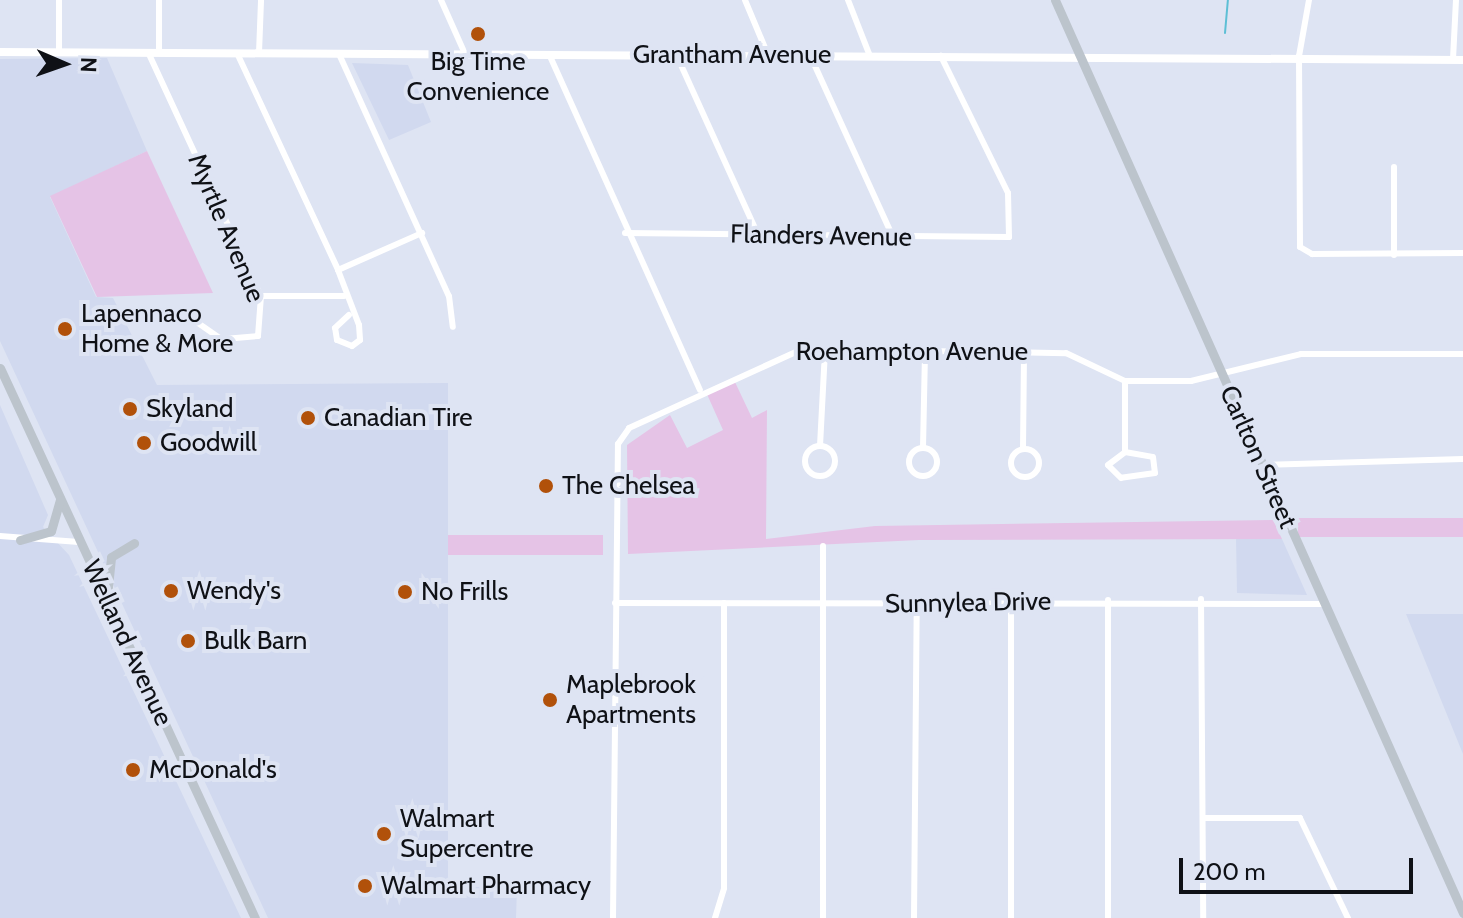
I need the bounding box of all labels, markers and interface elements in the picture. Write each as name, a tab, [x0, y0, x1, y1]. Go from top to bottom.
north arrow	[24, 24, 104, 104]
marker: Big Time Convenience	[469, 25, 487, 43]
street label: Grantham Avenue	[633, 39, 831, 71]
place label: Big Time Convenience	[407, 46, 549, 108]
text: N	[75, 57, 102, 73]
street label: Myrtle Avenue	[181, 149, 271, 307]
street label: Flanders Avenue	[730, 219, 912, 253]
place label: Lapennaco Home & More	[81, 298, 233, 360]
marker: Lapennaco Home & More	[56, 320, 74, 338]
street label: Roehampton Avenue	[796, 336, 1028, 368]
street label: Carlton Street	[1213, 381, 1303, 533]
place label: Skyland	[146, 393, 233, 425]
marker: Skyland	[121, 400, 139, 418]
place label: Canadian Tire	[324, 402, 473, 434]
marker: Canadian Tire	[299, 409, 317, 427]
place label: Goodwill	[160, 427, 257, 459]
marker: Goodwill	[135, 434, 153, 452]
place label: The Chelsea	[562, 470, 695, 502]
marker: The Chelsea	[537, 477, 555, 495]
street label: Welland Avenue	[75, 555, 179, 731]
place label: Wendy's	[187, 575, 281, 607]
place label: No Frills	[421, 576, 508, 608]
marker: Wendy's	[162, 582, 180, 600]
marker: No Frills	[396, 583, 414, 601]
street label: Sunnylea Drive	[885, 586, 1051, 620]
place label: Bulk Barn	[204, 625, 307, 657]
marker: Bulk Barn	[179, 632, 197, 650]
place label: Maplebrook Apartments	[566, 669, 696, 730]
marker: Maplebrook Apartments	[541, 691, 559, 709]
place label: McDonald's	[149, 754, 277, 786]
marker: McDonald's	[124, 761, 142, 779]
place label: Walmart Supercentre	[400, 803, 534, 864]
marker: Walmart Supercentre	[375, 825, 393, 843]
scale bar	[1183, 842, 1417, 892]
text: 200 m	[1193, 857, 1266, 886]
place label: Walmart Pharmacy	[381, 870, 591, 902]
marker: Walmart Pharmacy	[356, 877, 374, 895]

